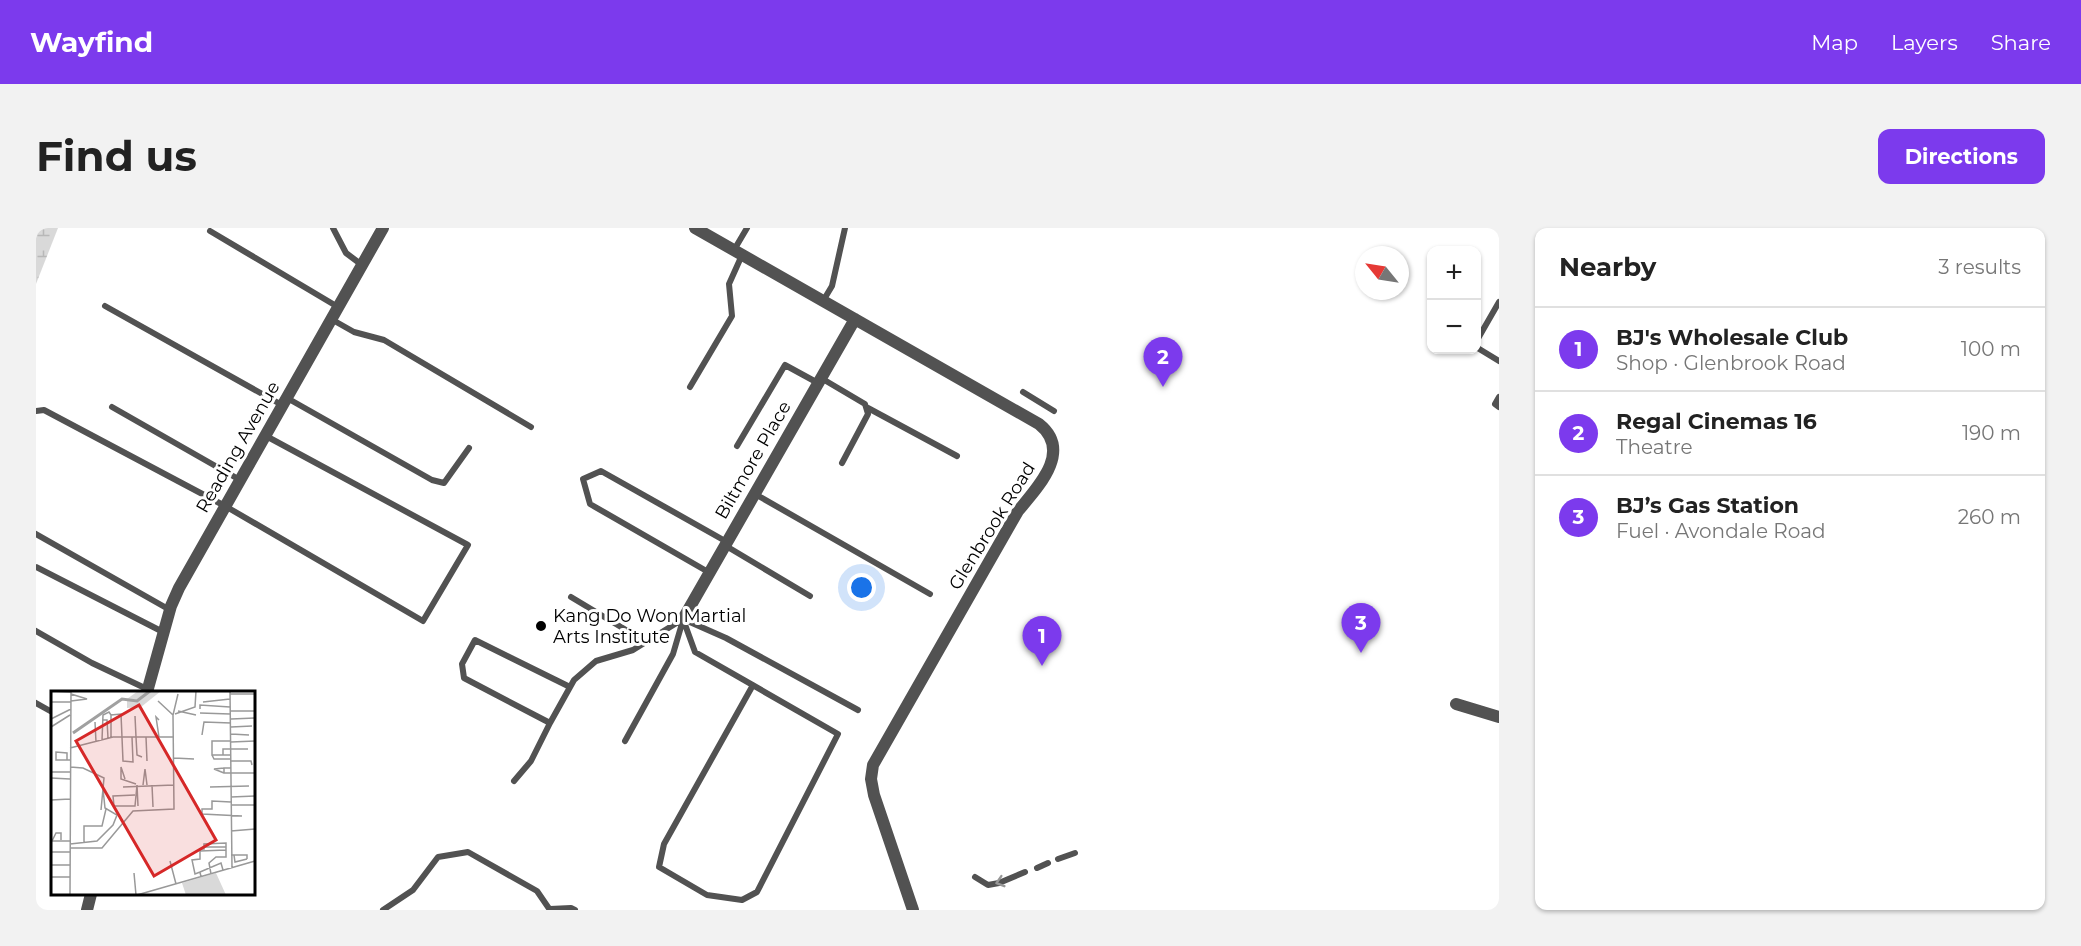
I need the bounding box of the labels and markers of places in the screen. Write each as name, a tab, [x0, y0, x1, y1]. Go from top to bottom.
pin: 2	[1144, 338, 1182, 387]
pin: 3	[1342, 604, 1380, 653]
place label: Kang Do Won Martial Arts Institute	[553, 605, 746, 648]
pin: 1	[1022, 616, 1062, 666]
marker: Kang Do Won Martial Arts Institute	[534, 619, 548, 633]

